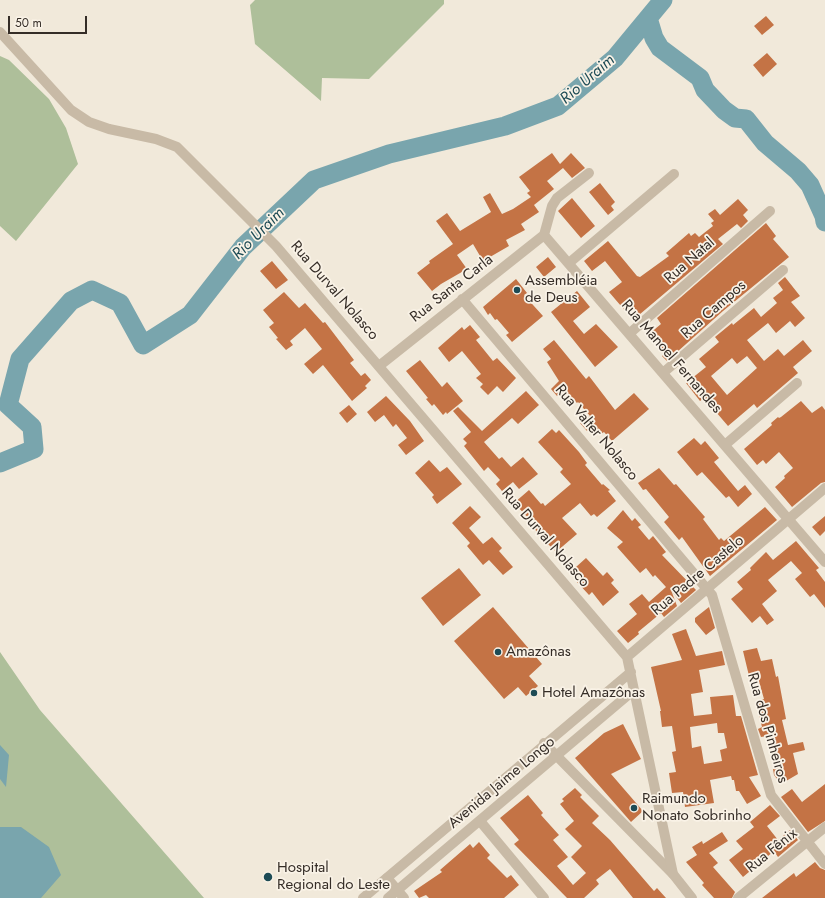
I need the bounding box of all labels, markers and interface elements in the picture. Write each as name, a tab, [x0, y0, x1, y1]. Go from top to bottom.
scale bar	[10, 8, 89, 34]
text: 50 m	[15, 14, 42, 32]
water label: Rio Uraim	[557, 51, 619, 109]
water label: Rio Uraim	[229, 204, 289, 264]
street label: Rua Natal	[661, 234, 719, 288]
street label: Rua Durval Nolasco	[286, 238, 382, 344]
street label: Rua Santa Carla	[407, 251, 497, 327]
place label: Assembléia de Deus	[525, 272, 597, 307]
street label: Rua Campos	[678, 277, 750, 343]
marker: Assembléia de Deus	[512, 285, 522, 295]
street label: Rua Manoel Fernandes	[617, 297, 725, 417]
street label: Rua Valter Nolasco	[551, 381, 641, 485]
street label: Rua Durval Nolasco	[497, 485, 593, 591]
street label: Rua Padre Castelo	[648, 532, 748, 620]
place label: Amazônas	[506, 643, 571, 661]
marker: Amazônas	[493, 647, 503, 657]
street label: Rua dos Pinheiros	[743, 671, 791, 785]
place label: Hotel Amazônas	[542, 684, 645, 702]
marker: Hotel Amazônas	[529, 688, 539, 698]
street label: Avenida Jaime Longo	[445, 733, 559, 833]
place label: Raimundo Nonato Sobrinho	[642, 790, 751, 825]
marker: Raimundo Nonato Sobrinho	[629, 803, 639, 813]
street label: Rua Fênix	[743, 825, 801, 877]
place label: Hospital Regional do Leste	[277, 859, 390, 894]
marker: Hospital Regional do Leste	[262, 871, 274, 883]

